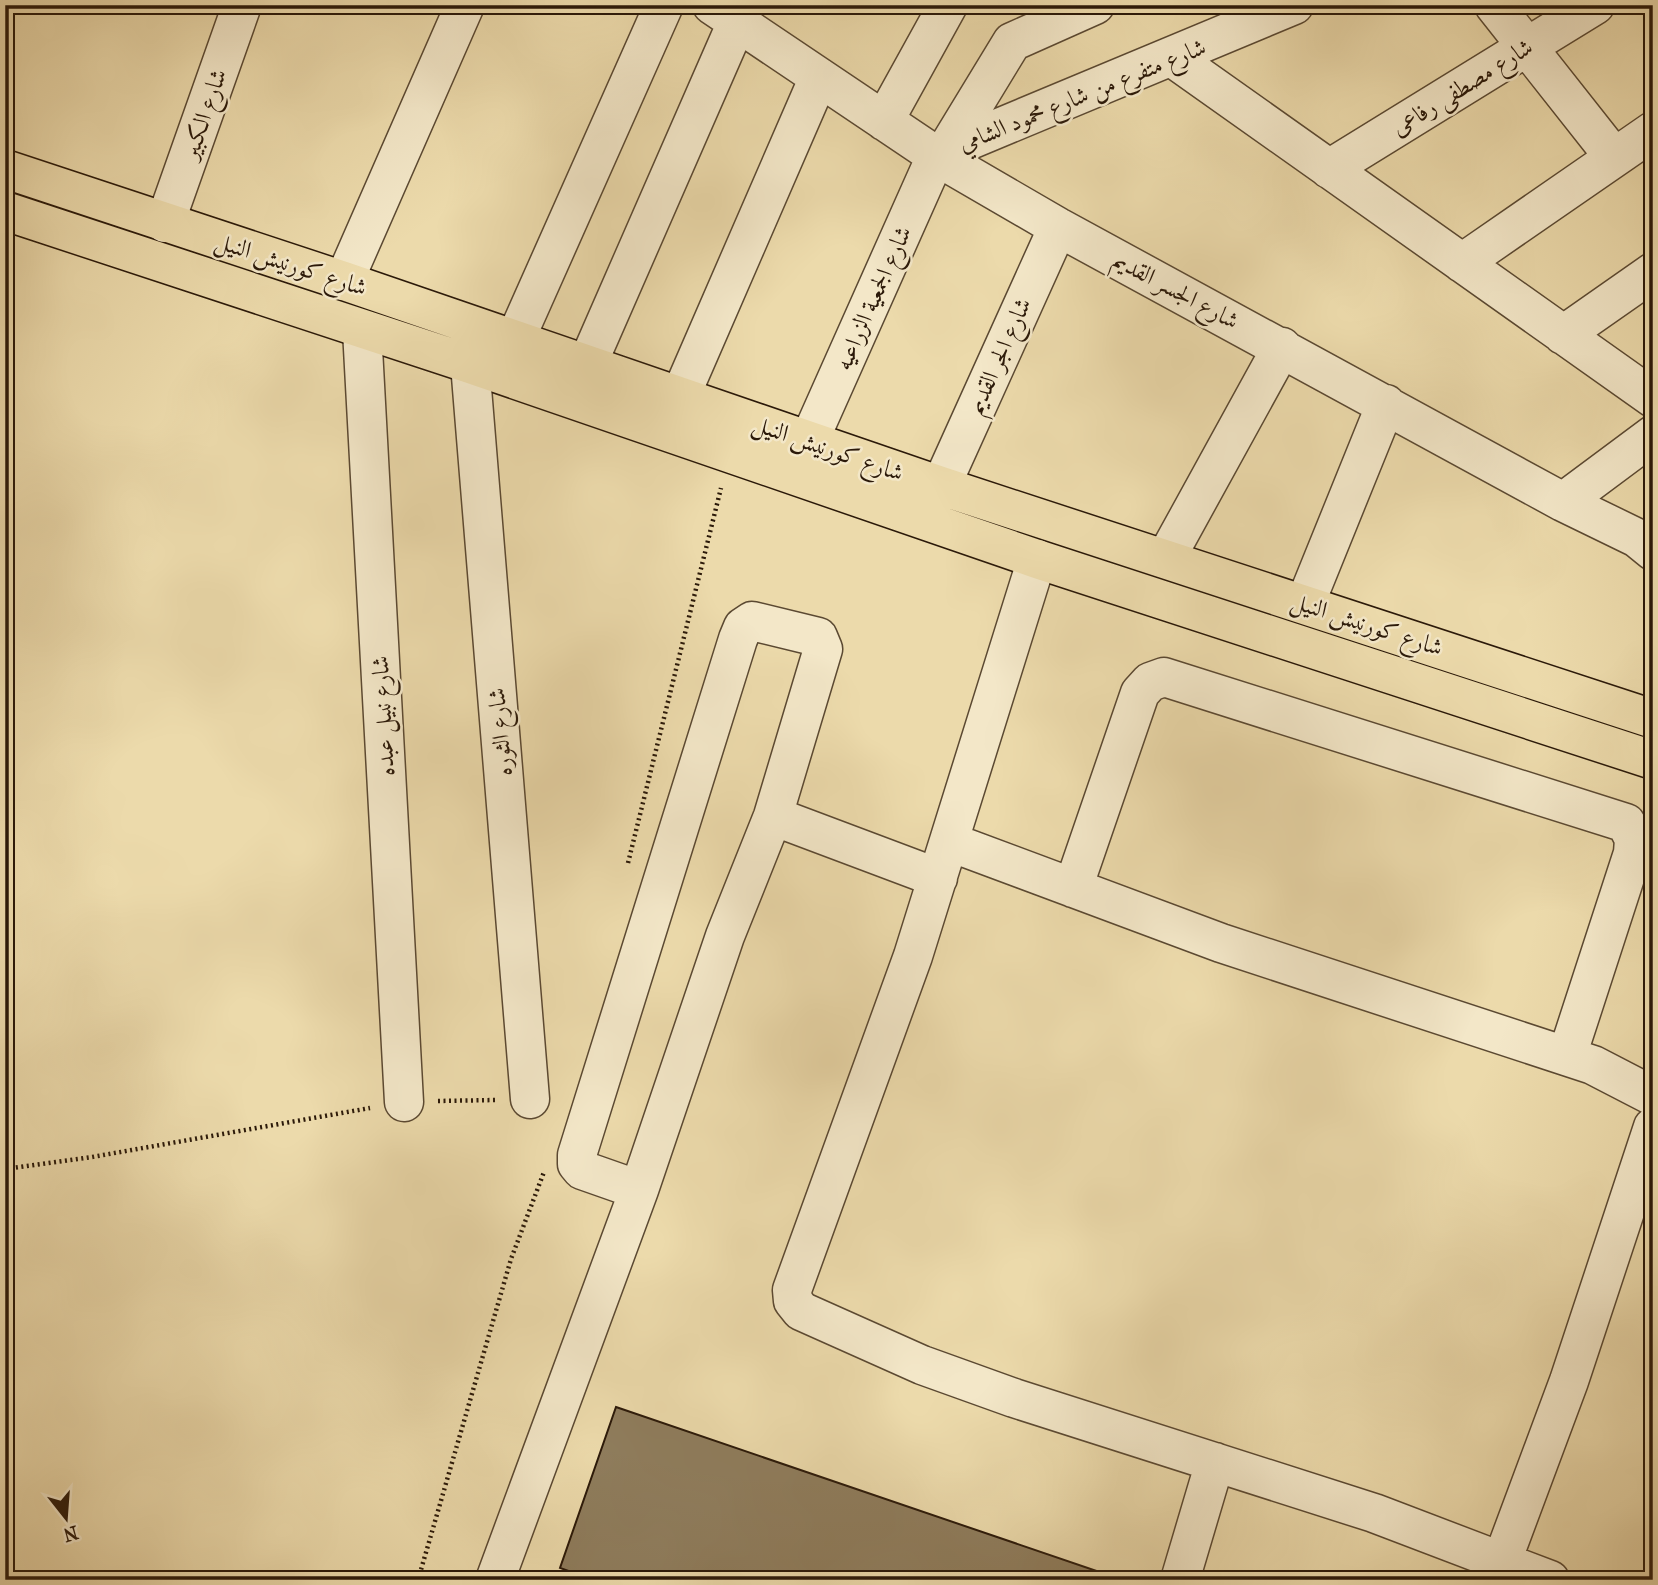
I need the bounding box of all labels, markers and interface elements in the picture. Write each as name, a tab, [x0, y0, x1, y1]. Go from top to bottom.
street label: شارع متفرع من شارع محمود الشامي	[954, 32, 1212, 163]
street label: شارع مصطفى رفاعى	[1386, 32, 1541, 147]
street label: شارع الكبير	[175, 65, 238, 168]
street label: شارع الجمعية الزراعيه	[829, 221, 923, 377]
street label: شارع كورنيش النيل	[210, 226, 371, 307]
street label: شارع الجسر القديم	[1105, 245, 1244, 341]
street label: شارع الجر القديم	[961, 293, 1044, 421]
street label: شارع كورنيش النيل	[747, 409, 907, 493]
street label: شارع كورنيش النيل	[1286, 586, 1447, 667]
street label: شارع نبيل عبده	[366, 655, 406, 777]
street label: شارع الثوره	[482, 686, 524, 777]
north arrow	[32, 1484, 102, 1554]
text: N	[60, 1521, 81, 1546]

